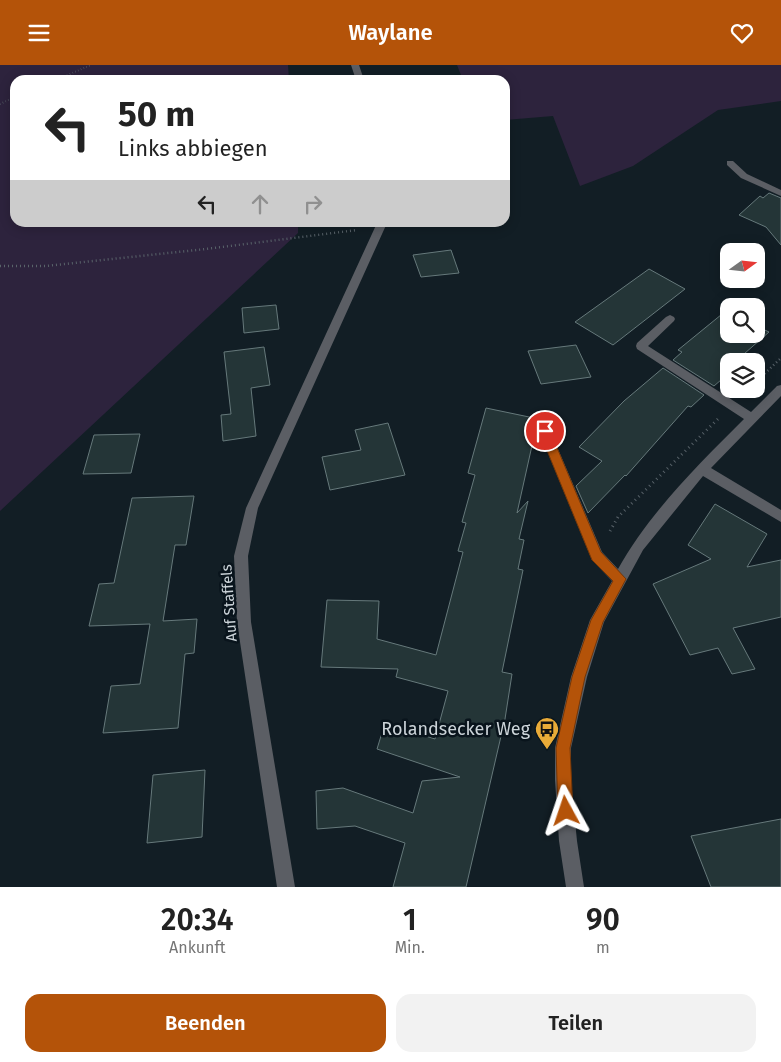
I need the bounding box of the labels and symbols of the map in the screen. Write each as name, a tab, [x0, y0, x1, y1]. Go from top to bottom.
north arrow	[720, 243, 765, 287]
pin	[524, 410, 566, 452]
street label: Auf Staffels	[217, 564, 241, 642]
bus stop icon: Rolandsecker Weg	[534, 716, 560, 750]
place label: Rolandsecker Weg	[381, 718, 531, 740]
position arrow	[539, 784, 591, 836]

